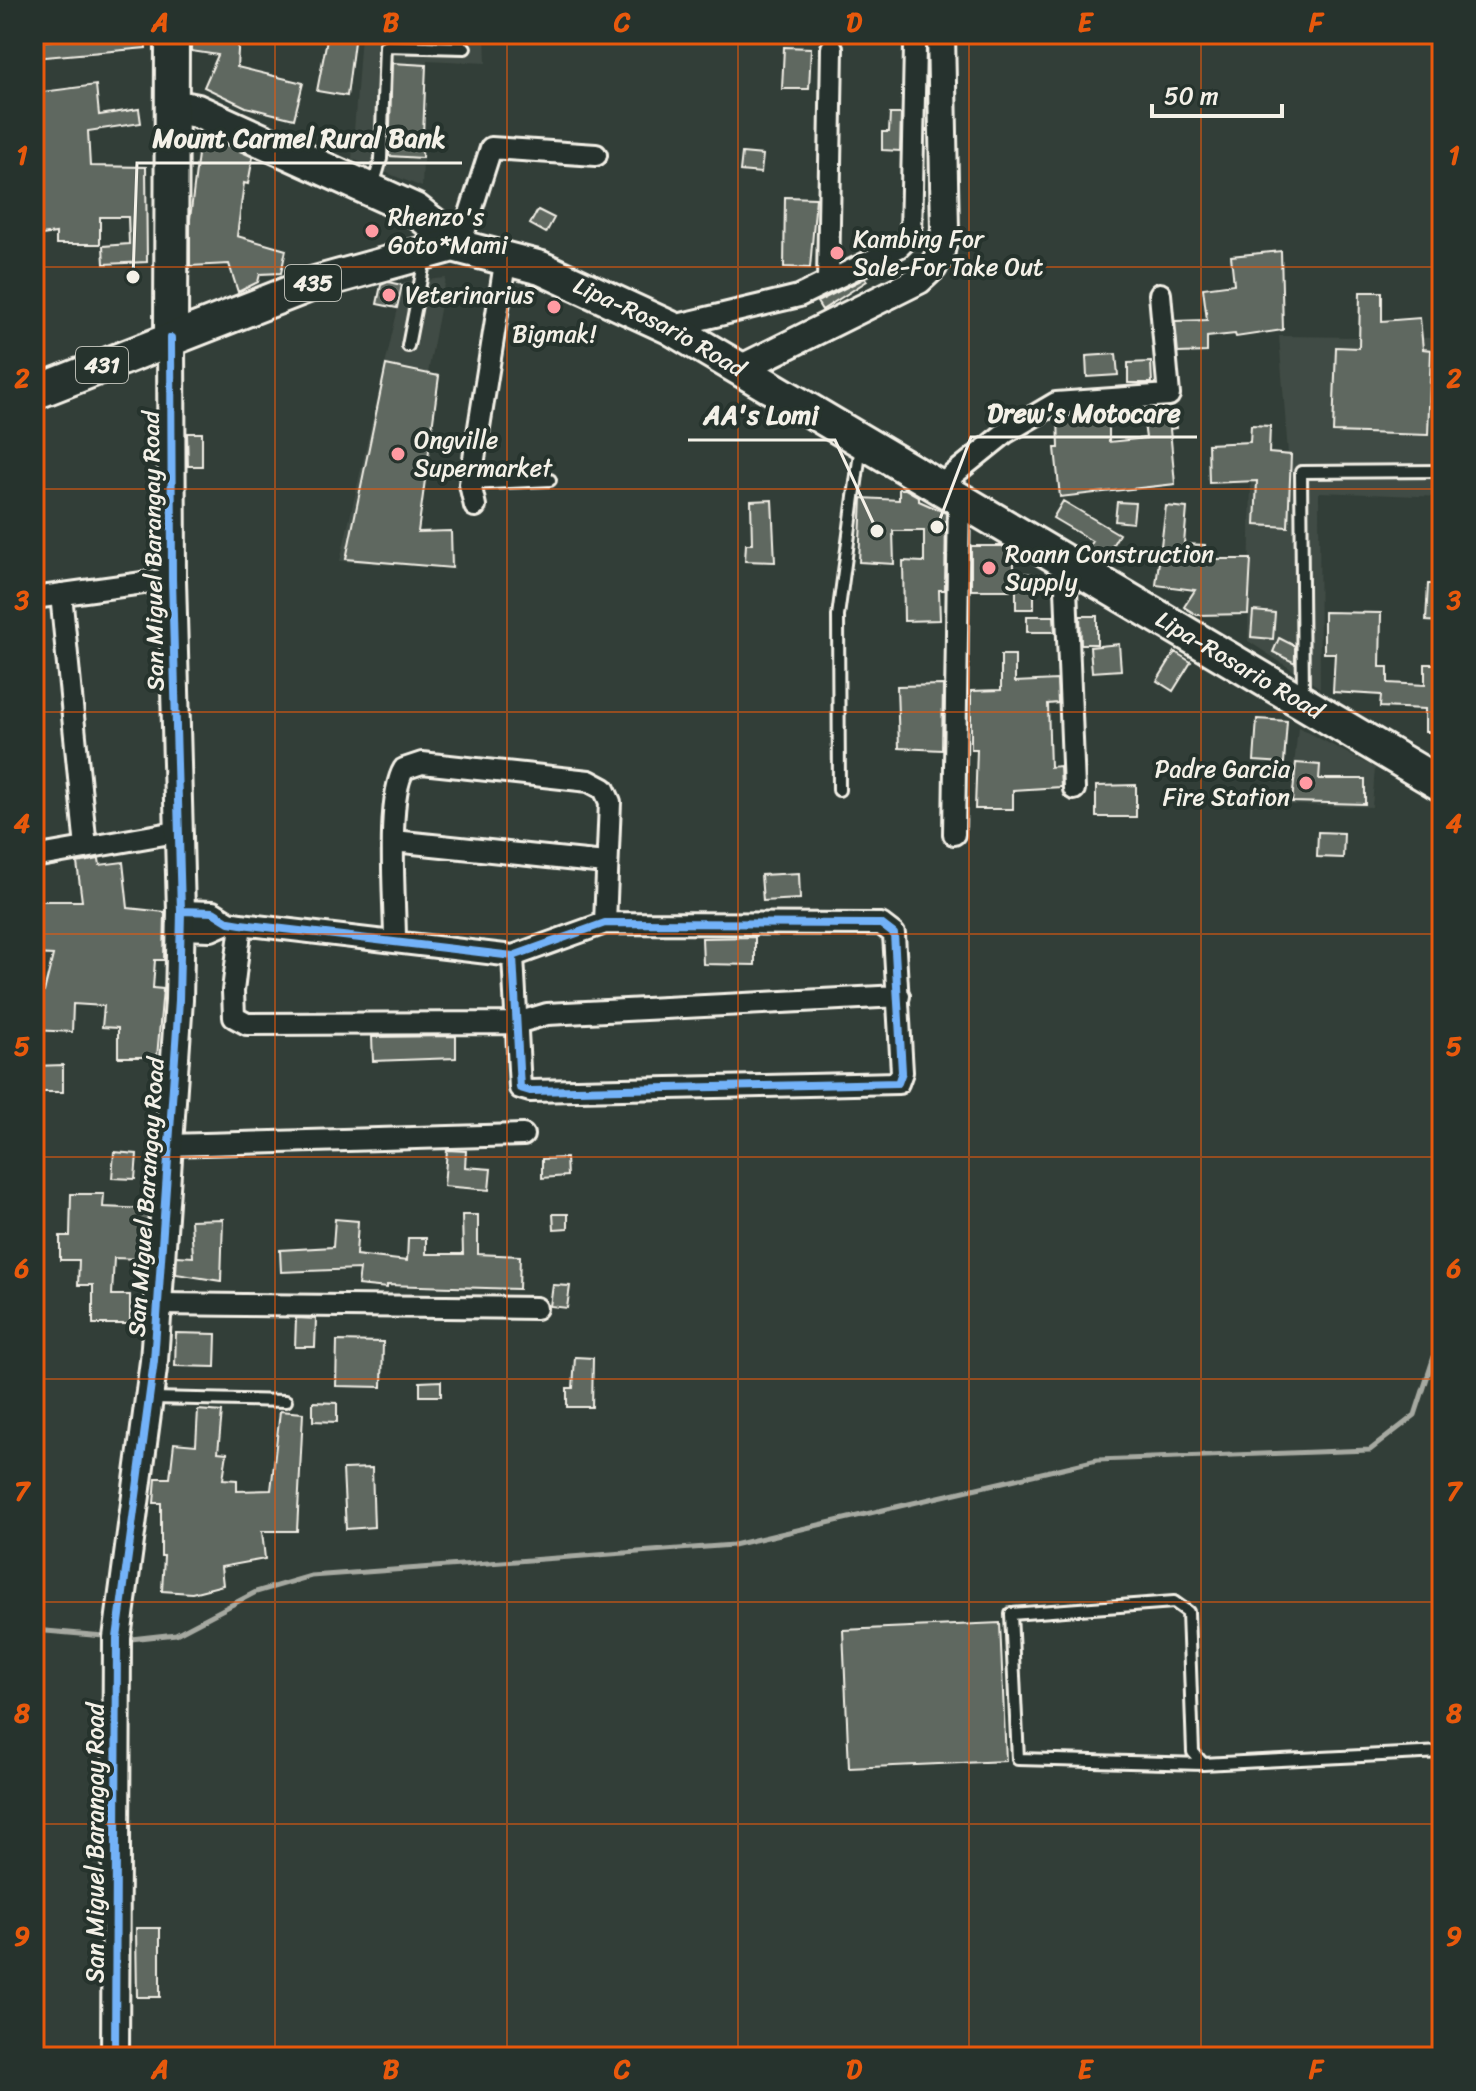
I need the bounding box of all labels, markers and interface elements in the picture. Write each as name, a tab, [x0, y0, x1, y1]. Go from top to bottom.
text: A	[150, 0, 169, 45]
text: B	[383, 0, 400, 45]
text: C	[613, 0, 631, 45]
text: D	[846, 0, 862, 45]
text: E	[1078, 0, 1095, 45]
text: F	[1308, 0, 1325, 45]
scale bar	[1152, 68, 1282, 118]
text: 50 m	[1164, 75, 1219, 117]
callout: Mount Carmel Rural Bank	[137, 113, 462, 163]
text: Mount Carmel Rural Bank	[151, 115, 446, 161]
text: 1	[16, 132, 28, 178]
text: 1	[1448, 132, 1460, 178]
place label: Rhenzo's Goto*Mami	[388, 196, 509, 266]
place label: Kambing For Sale-For Take Out	[853, 218, 1044, 288]
marker: Rhenzo's Goto*Mami	[363, 222, 381, 240]
marker: Kambing For Sale-For Take Out	[828, 244, 846, 262]
road number: 435	[285, 265, 341, 301]
street label: Lipa-Rosario Road	[566, 265, 756, 390]
place label: Veterinarius	[405, 274, 534, 316]
marker: Veterinarius	[380, 286, 398, 304]
marker: Bigmak!	[545, 298, 563, 316]
place label: Bigmak!	[512, 313, 597, 355]
road number: 431	[76, 347, 128, 383]
text: 2	[13, 355, 30, 401]
text: 2	[1445, 355, 1462, 401]
callout: Drew's Motocare	[971, 387, 1197, 437]
callout: AA's Lomi	[688, 390, 835, 440]
text: Drew's Motocare	[987, 390, 1181, 436]
text: AA's Lomi	[703, 392, 820, 438]
street label: San Miguel Barangay Road	[130, 409, 176, 691]
place label: Ongville Supermarket	[414, 419, 553, 489]
marker: Ongville Supermarket	[389, 445, 407, 463]
place label: Roann Construction Supply	[1005, 533, 1214, 603]
marker: Roann Construction Supply	[980, 559, 998, 577]
text: 3	[14, 577, 30, 623]
text: 3	[1446, 577, 1462, 623]
street label: Lipa-Rosario Road	[1147, 599, 1334, 733]
place label: Padre Garcia Fire Station	[1155, 748, 1291, 818]
marker: Padre Garcia Fire Station	[1297, 774, 1315, 792]
text: 4	[14, 800, 30, 846]
text: 4	[1446, 800, 1462, 846]
text: 5	[14, 1023, 30, 1069]
text: 5	[1446, 1023, 1462, 1069]
street label: San Miguel Barangay Road	[115, 1054, 177, 1338]
text: 6	[14, 1245, 30, 1291]
text: 6	[1446, 1245, 1462, 1291]
text: 7	[15, 1468, 32, 1514]
text: 7	[1447, 1468, 1464, 1514]
text: 8	[13, 1690, 30, 1736]
text: 8	[1445, 1690, 1462, 1736]
street label: San Miguel Barangay Road	[74, 1702, 116, 1983]
text: 9	[14, 1913, 30, 1959]
text: 9	[1446, 1913, 1462, 1959]
text: A	[150, 2046, 169, 2091]
text: B	[383, 2046, 400, 2091]
text: C	[613, 2046, 631, 2091]
text: D	[846, 2046, 862, 2091]
text: E	[1078, 2046, 1095, 2091]
text: F	[1308, 2046, 1325, 2091]

